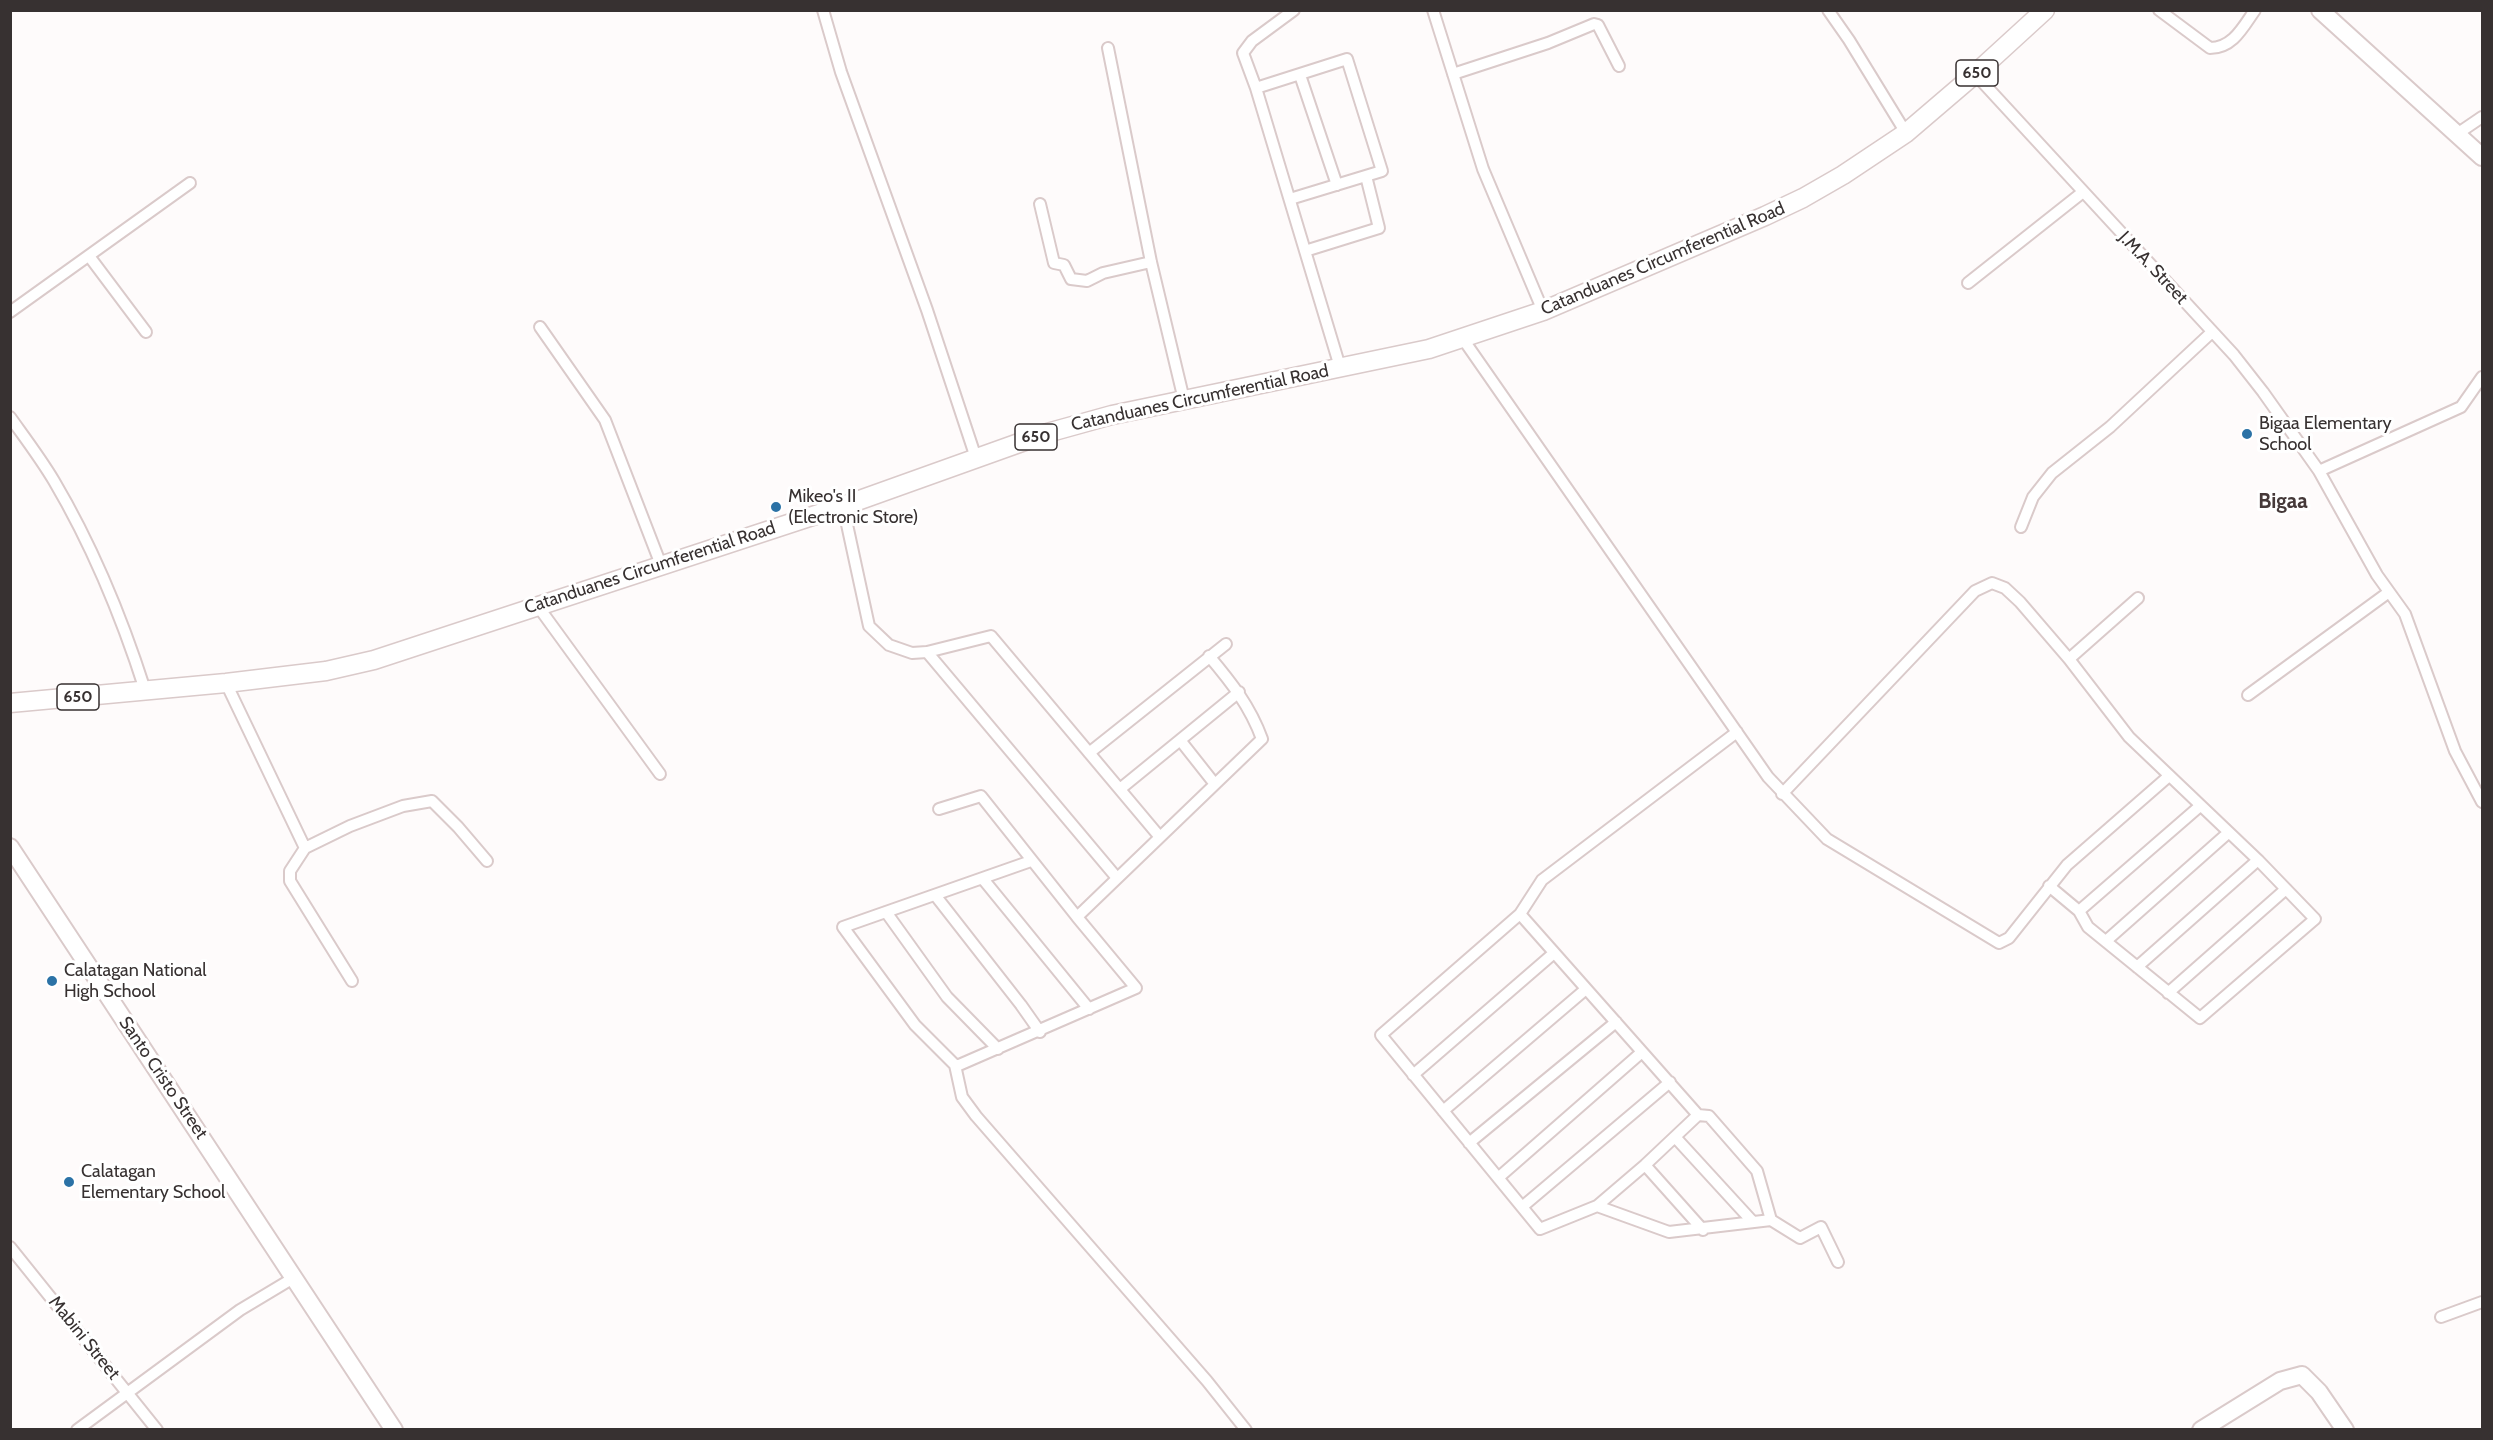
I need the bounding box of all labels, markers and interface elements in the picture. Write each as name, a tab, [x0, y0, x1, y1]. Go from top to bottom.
road number: 650	[1956, 60, 1998, 86]
street label: Catanduanes Circumferential Road	[1538, 198, 1788, 320]
street label: J.M.A. Street	[2114, 227, 2192, 309]
street label: Catanduanes Circumferential Road	[1069, 360, 1331, 436]
place label: Bigaa Elementary School	[2259, 413, 2391, 456]
road number: 650	[1015, 424, 1057, 450]
marker: Bigaa Elementary School	[2240, 427, 2254, 441]
place label: Mikeo's II (Electronic Store)	[788, 486, 918, 528]
district label: Bigaa	[2258, 489, 2308, 515]
marker: Mikeo's II (Electronic Store)	[769, 500, 783, 514]
street label: Catanduanes Circumferential Road	[522, 517, 778, 619]
road number: 650	[57, 684, 99, 710]
place label: Calatagan National High School	[64, 960, 207, 1002]
marker: Calatagan National High School	[45, 974, 59, 988]
street label: Santo Cristo Street	[114, 1013, 212, 1143]
place label: Calatagan Elementary School	[81, 1161, 225, 1204]
marker: Calatagan Elementary School	[62, 1175, 76, 1189]
street label: Mabini Street	[44, 1292, 124, 1384]

